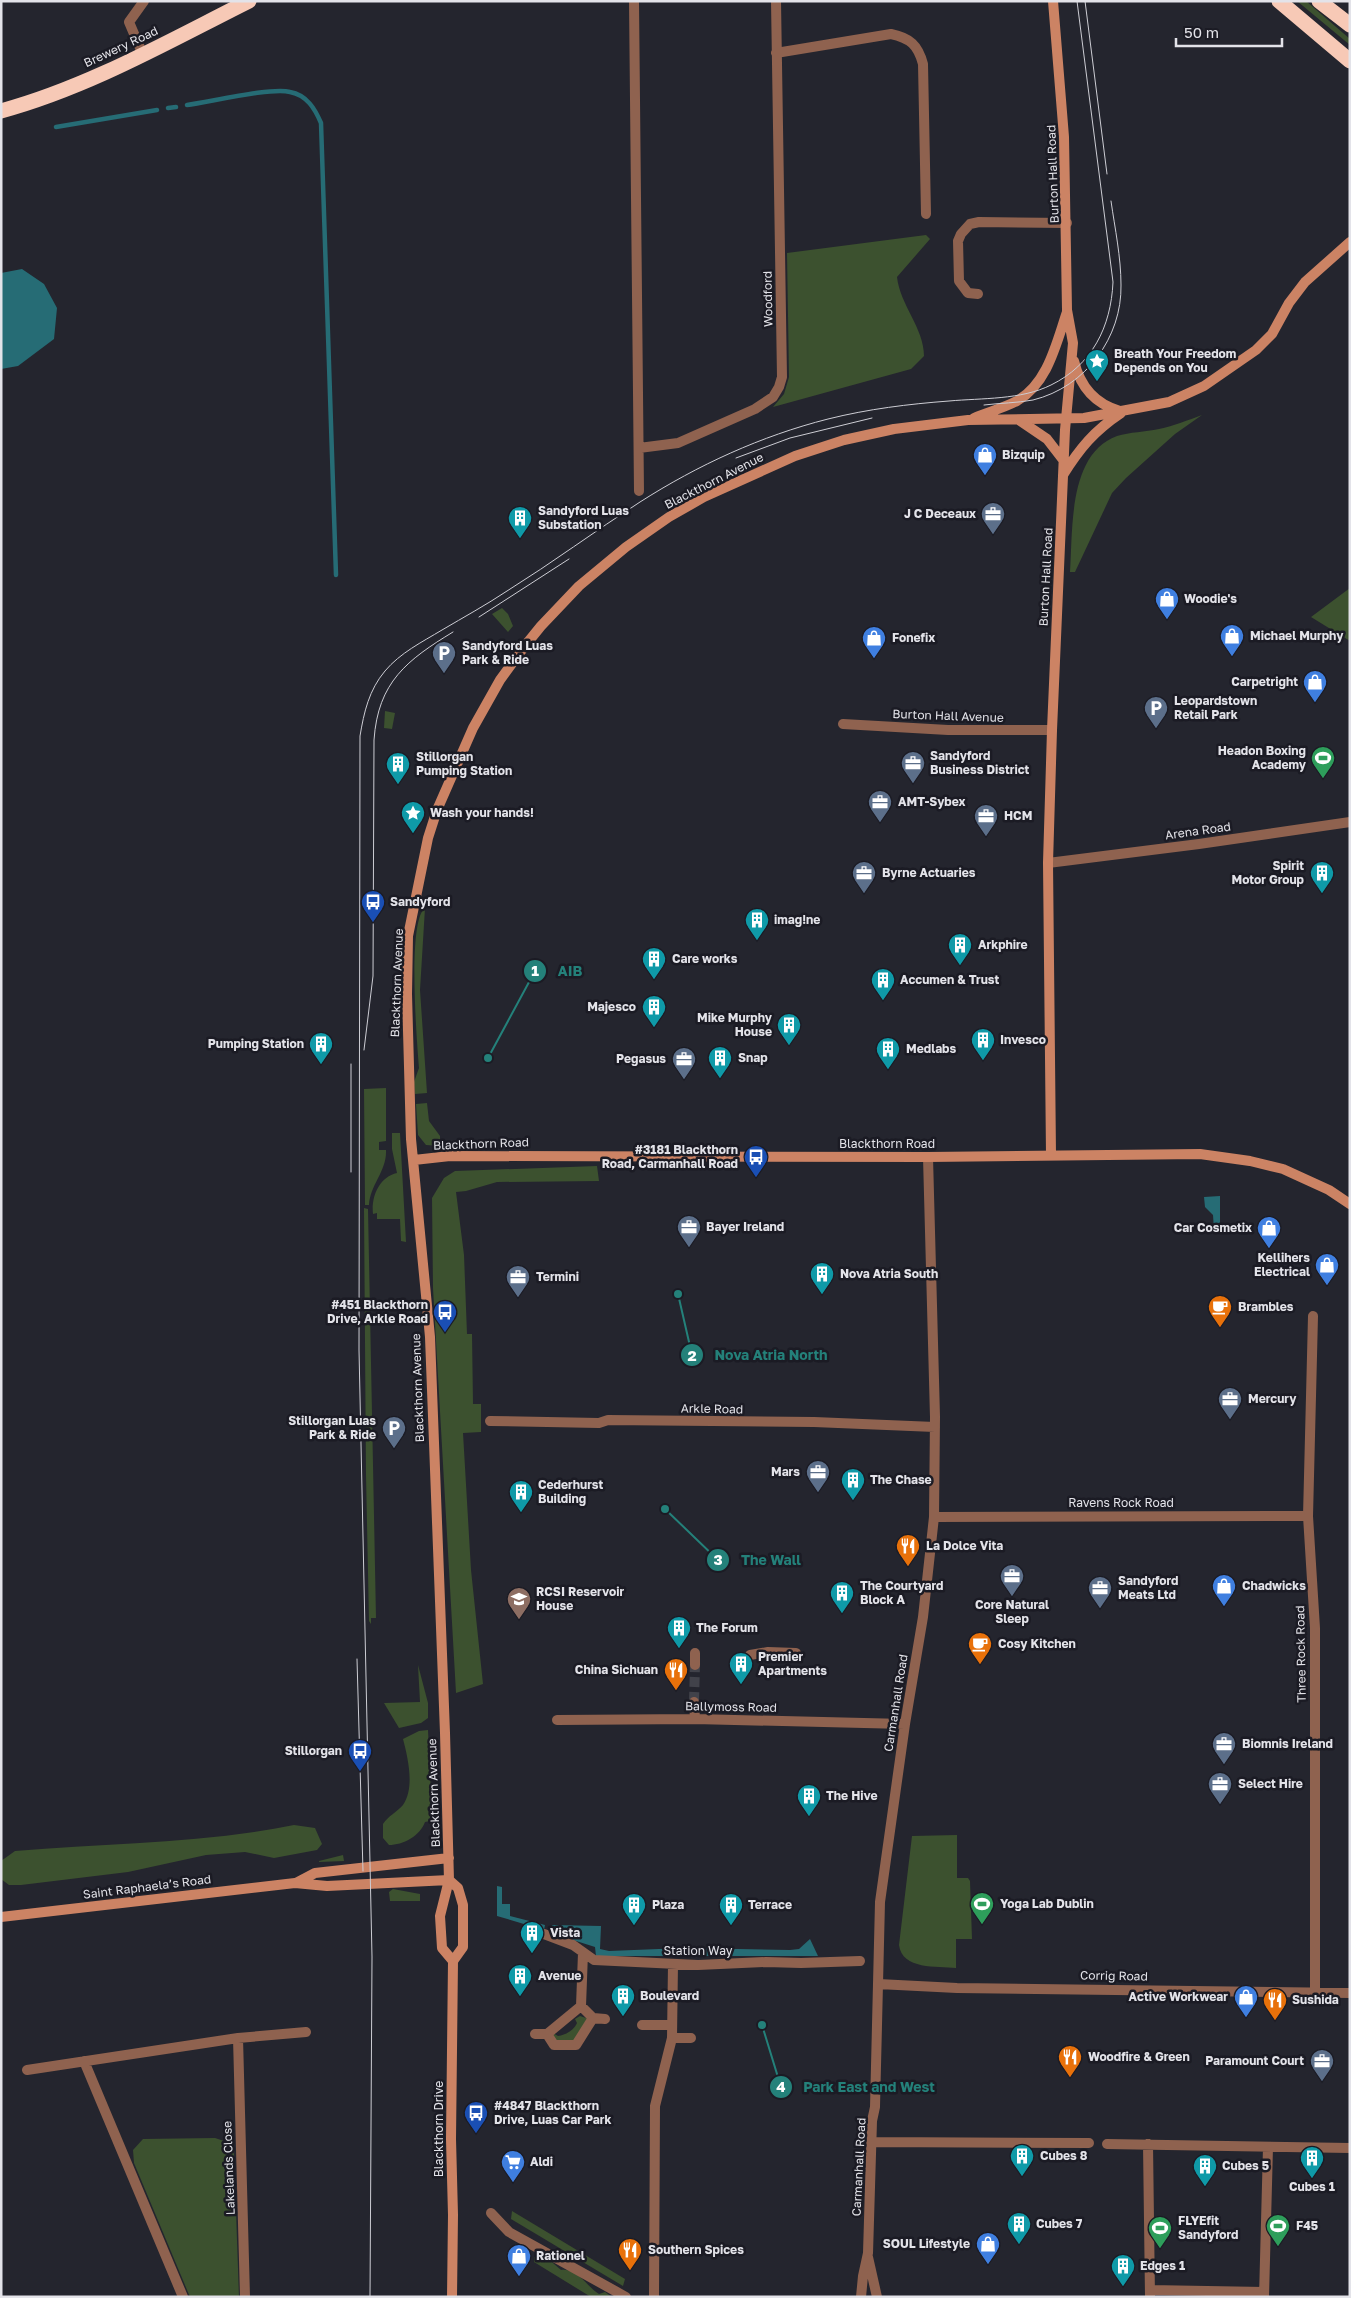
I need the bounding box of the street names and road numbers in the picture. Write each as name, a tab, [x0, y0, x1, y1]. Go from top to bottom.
street label: Brewery Road	[81, 23, 160, 70]
street label: Burton Hall Road	[1043, 124, 1062, 224]
street label: Woodford	[760, 271, 775, 327]
street label: Blackthorn Avenue	[662, 449, 766, 512]
street label: Burton Hall Road	[1035, 527, 1056, 627]
street label: Burton Hall Avenue	[892, 706, 1004, 725]
street label: Arena Road	[1164, 818, 1232, 843]
street label: Blackthorn Avenue	[387, 928, 406, 1038]
street label: Blackthorn Road	[433, 1134, 529, 1153]
street label: Blackthorn Road	[839, 1136, 935, 1151]
street label: Blackthorn Avenue	[408, 1333, 427, 1443]
street label: Arkle Road	[681, 1400, 743, 1417]
street label: Ravens Rock Road	[1068, 1495, 1174, 1510]
street label: Three Rock Road	[1292, 1605, 1309, 1703]
street label: Carmanhall Road	[880, 1653, 911, 1753]
street label: Ballymoss Road	[685, 1698, 777, 1715]
street label: Blackthorn Avenue	[424, 1738, 443, 1848]
street label: Saint Raphaela’s Road	[82, 1871, 212, 1902]
street label: Station Way	[664, 1943, 733, 1958]
street label: Corrig Road	[1080, 1967, 1148, 1984]
street label: Blackthorn Drive	[431, 2081, 446, 2177]
street label: Carmanhall Road	[848, 2117, 869, 2217]
street label: Lakelands Close	[219, 2121, 238, 2215]

